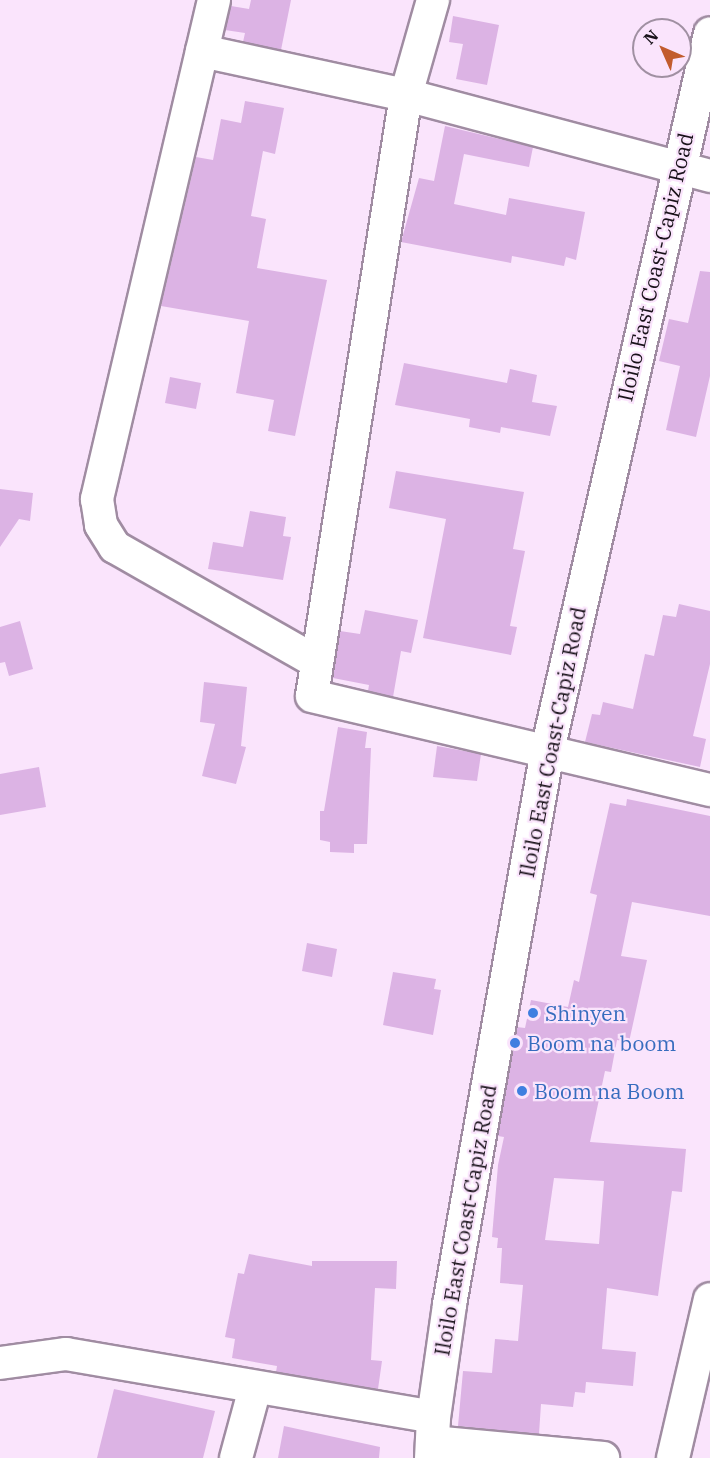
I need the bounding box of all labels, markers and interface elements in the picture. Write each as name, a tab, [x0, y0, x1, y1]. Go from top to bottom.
north arrow	[632, 18, 692, 78]
text: N	[639, 25, 662, 48]
street label: Iloilo East Coast-Capiz Road	[612, 130, 698, 404]
street label: Iloilo East Coast-Capiz Road	[513, 605, 591, 879]
place label: Shinyen	[545, 1000, 626, 1026]
marker: Shinyen	[526, 1006, 540, 1020]
place label: Boom na boom	[527, 1030, 676, 1056]
marker: Boom na boom	[508, 1036, 522, 1050]
place label: Boom na Boom	[534, 1078, 685, 1104]
street label: Iloilo East Coast-Capiz Road	[429, 1082, 501, 1358]
marker: Boom na Boom	[515, 1084, 529, 1098]

